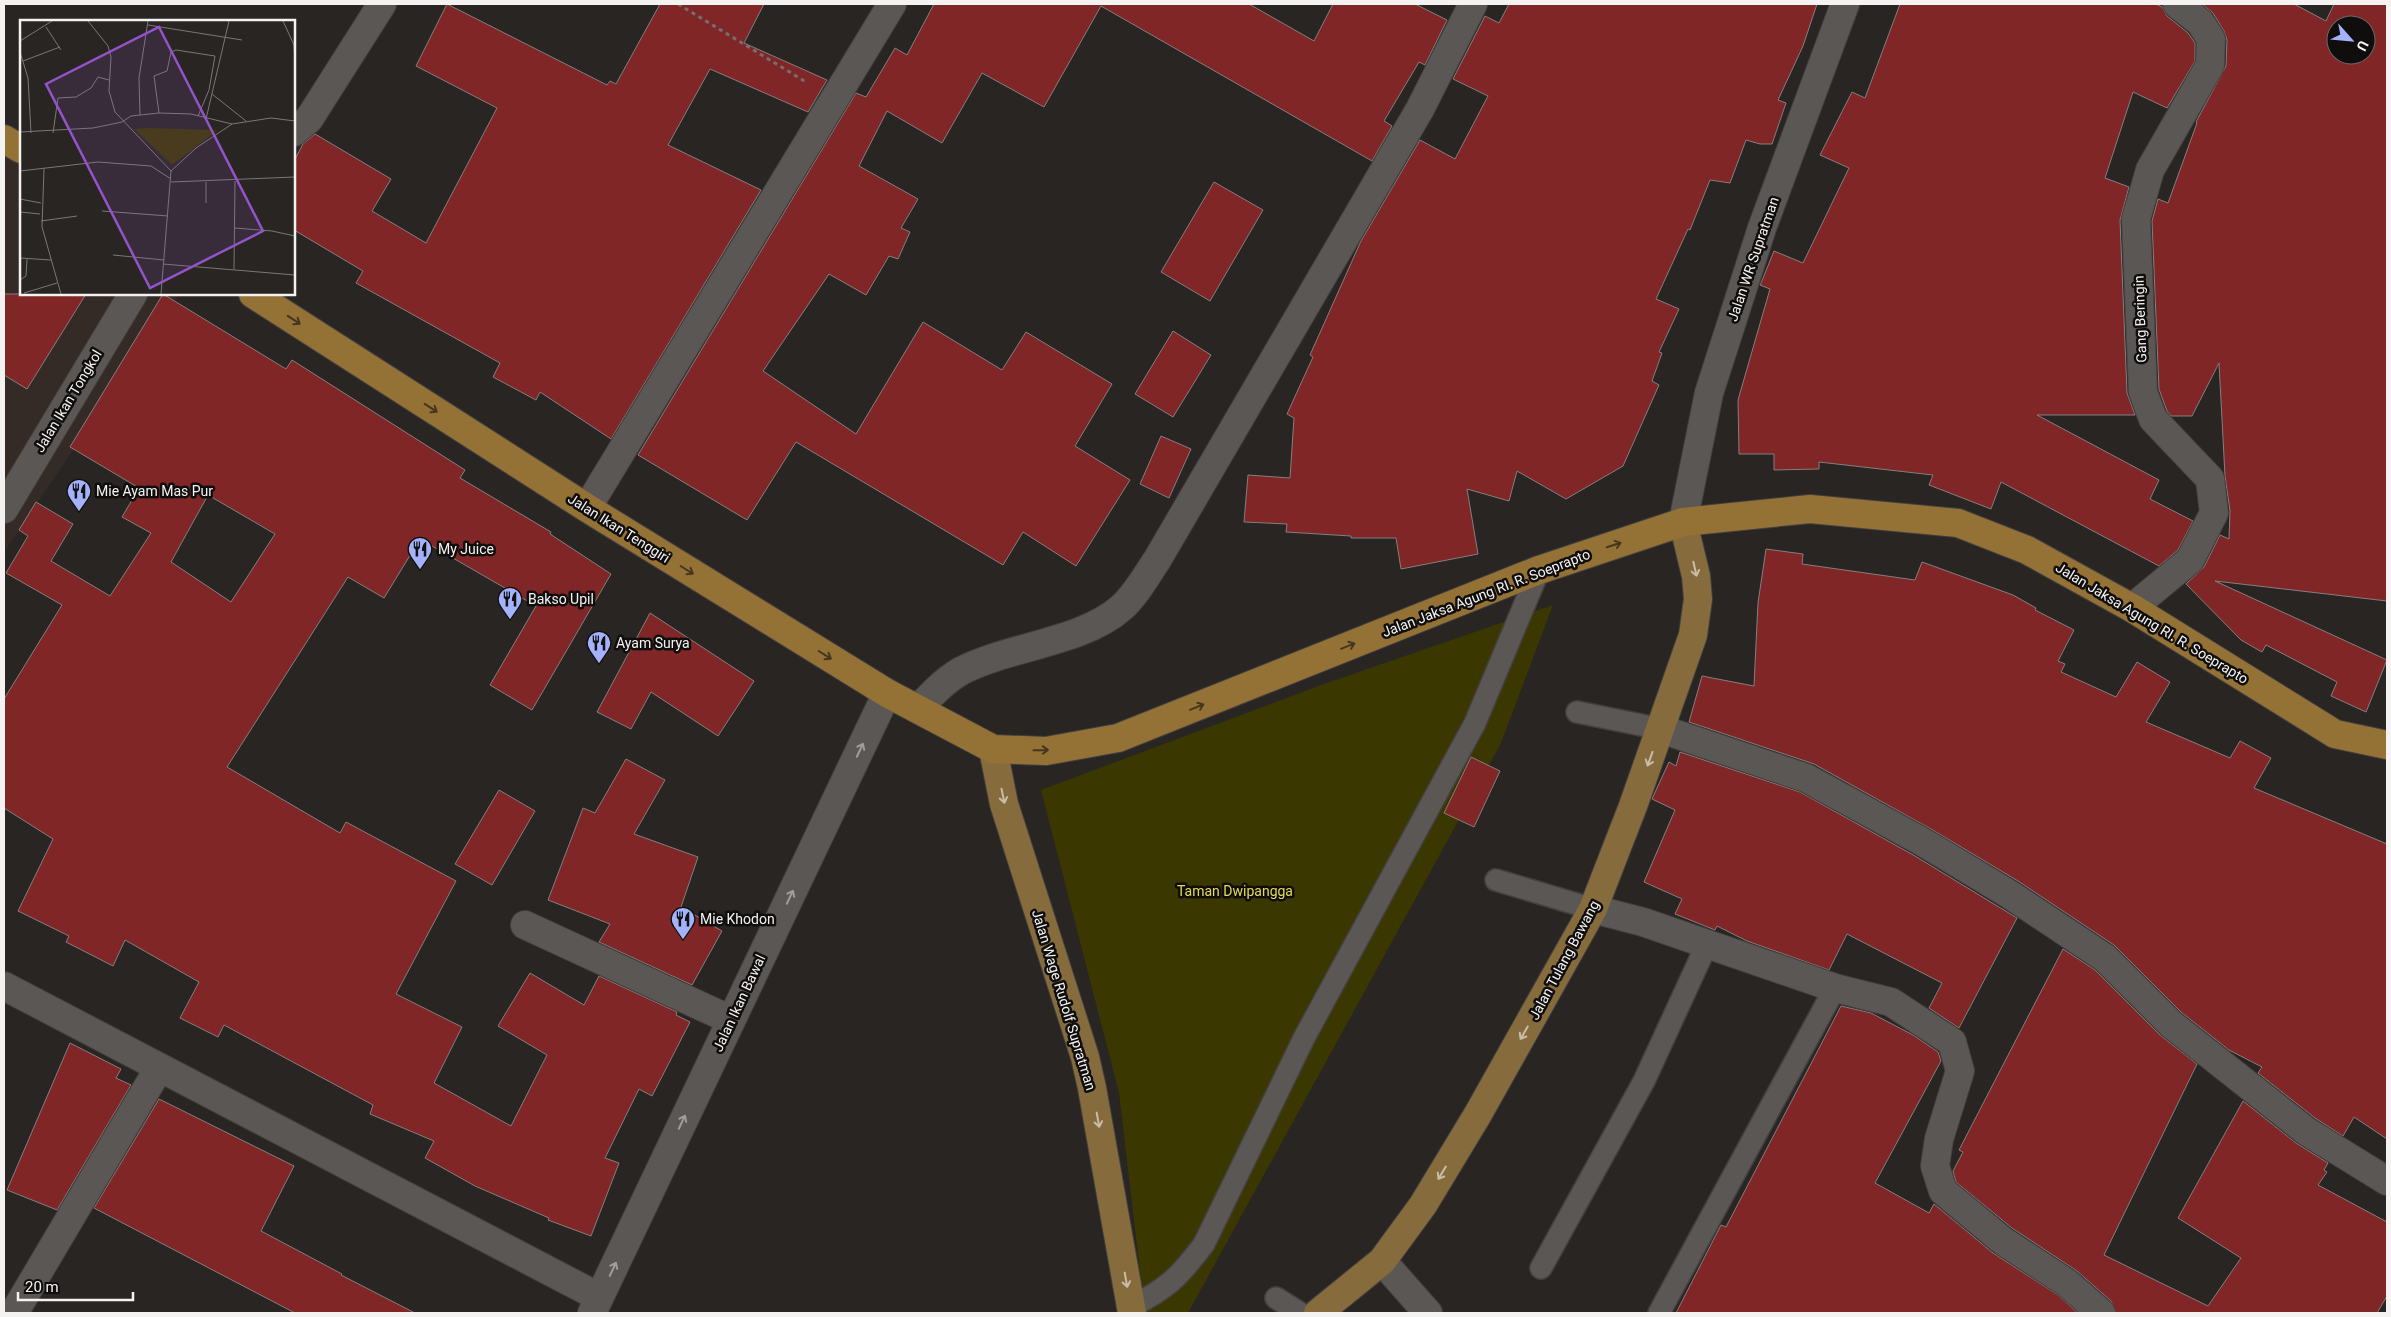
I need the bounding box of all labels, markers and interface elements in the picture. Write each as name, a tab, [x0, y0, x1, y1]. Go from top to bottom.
north arrow	[2326, 15, 2376, 65]
inset map	[20, 20, 295, 295]
text: U	[2353, 38, 2372, 54]
street label: Jalan WR Supratman	[1724, 195, 1782, 323]
street label: Gang Beringin	[2130, 275, 2150, 363]
one-way arrow	[287, 315, 301, 325]
street label: Jalan Ikan Tongkol	[31, 347, 105, 455]
one-way arrow	[424, 403, 438, 413]
restaurant icon: Mie Ayam Mas Pur	[66, 478, 92, 512]
place label: Mie Ayam Mas Pur	[96, 483, 213, 499]
street label: Jalan Ikan Tenggiri	[565, 490, 673, 566]
restaurant icon: My Juice	[407, 536, 433, 570]
one-way arrow	[1606, 540, 1621, 549]
place label: My Juice	[438, 541, 494, 557]
street label: Jalan Jaksa Agung RI. R. Soeprapto	[1380, 546, 1592, 640]
street label: Jalan Jaksa Agung RI. R. Soeprapto	[2053, 559, 2251, 687]
one-way arrow	[1691, 561, 1700, 577]
one-way arrow	[679, 565, 693, 575]
restaurant icon: Bakso Upil	[497, 586, 523, 620]
place label: Bakso Upil	[528, 591, 594, 607]
restaurant icon: Ayam Surya	[586, 630, 612, 664]
place label: Ayam Surya	[616, 635, 690, 651]
one-way arrow	[1340, 641, 1355, 650]
one-way arrow	[818, 650, 832, 660]
one-way arrow	[1189, 702, 1204, 711]
one-way arrow	[856, 743, 865, 758]
one-way arrow	[1033, 745, 1049, 755]
one-way arrow	[1645, 751, 1654, 766]
one-way arrow	[998, 788, 1008, 804]
park label: Taman Dwipangga	[1177, 883, 1293, 899]
one-way arrow	[785, 889, 795, 904]
street label: Jalan Tulang Bawang	[1526, 898, 1602, 1022]
restaurant icon: Mie Khodon	[670, 906, 696, 940]
street label: Jalan Wage Rudolf Supratman	[1029, 908, 1099, 1092]
place label: Mie Khodon	[700, 911, 775, 927]
street label: Jalan Ikan Bawal	[710, 952, 768, 1054]
one-way arrow	[1519, 1026, 1529, 1041]
one-way arrow	[1093, 1111, 1103, 1127]
one-way arrow	[678, 1115, 688, 1130]
one-way arrow	[1437, 1166, 1447, 1180]
one-way arrow	[608, 1262, 618, 1277]
scale bar	[18, 1270, 132, 1302]
one-way arrow	[1121, 1271, 1131, 1287]
text: 20 m	[25, 1278, 59, 1296]

